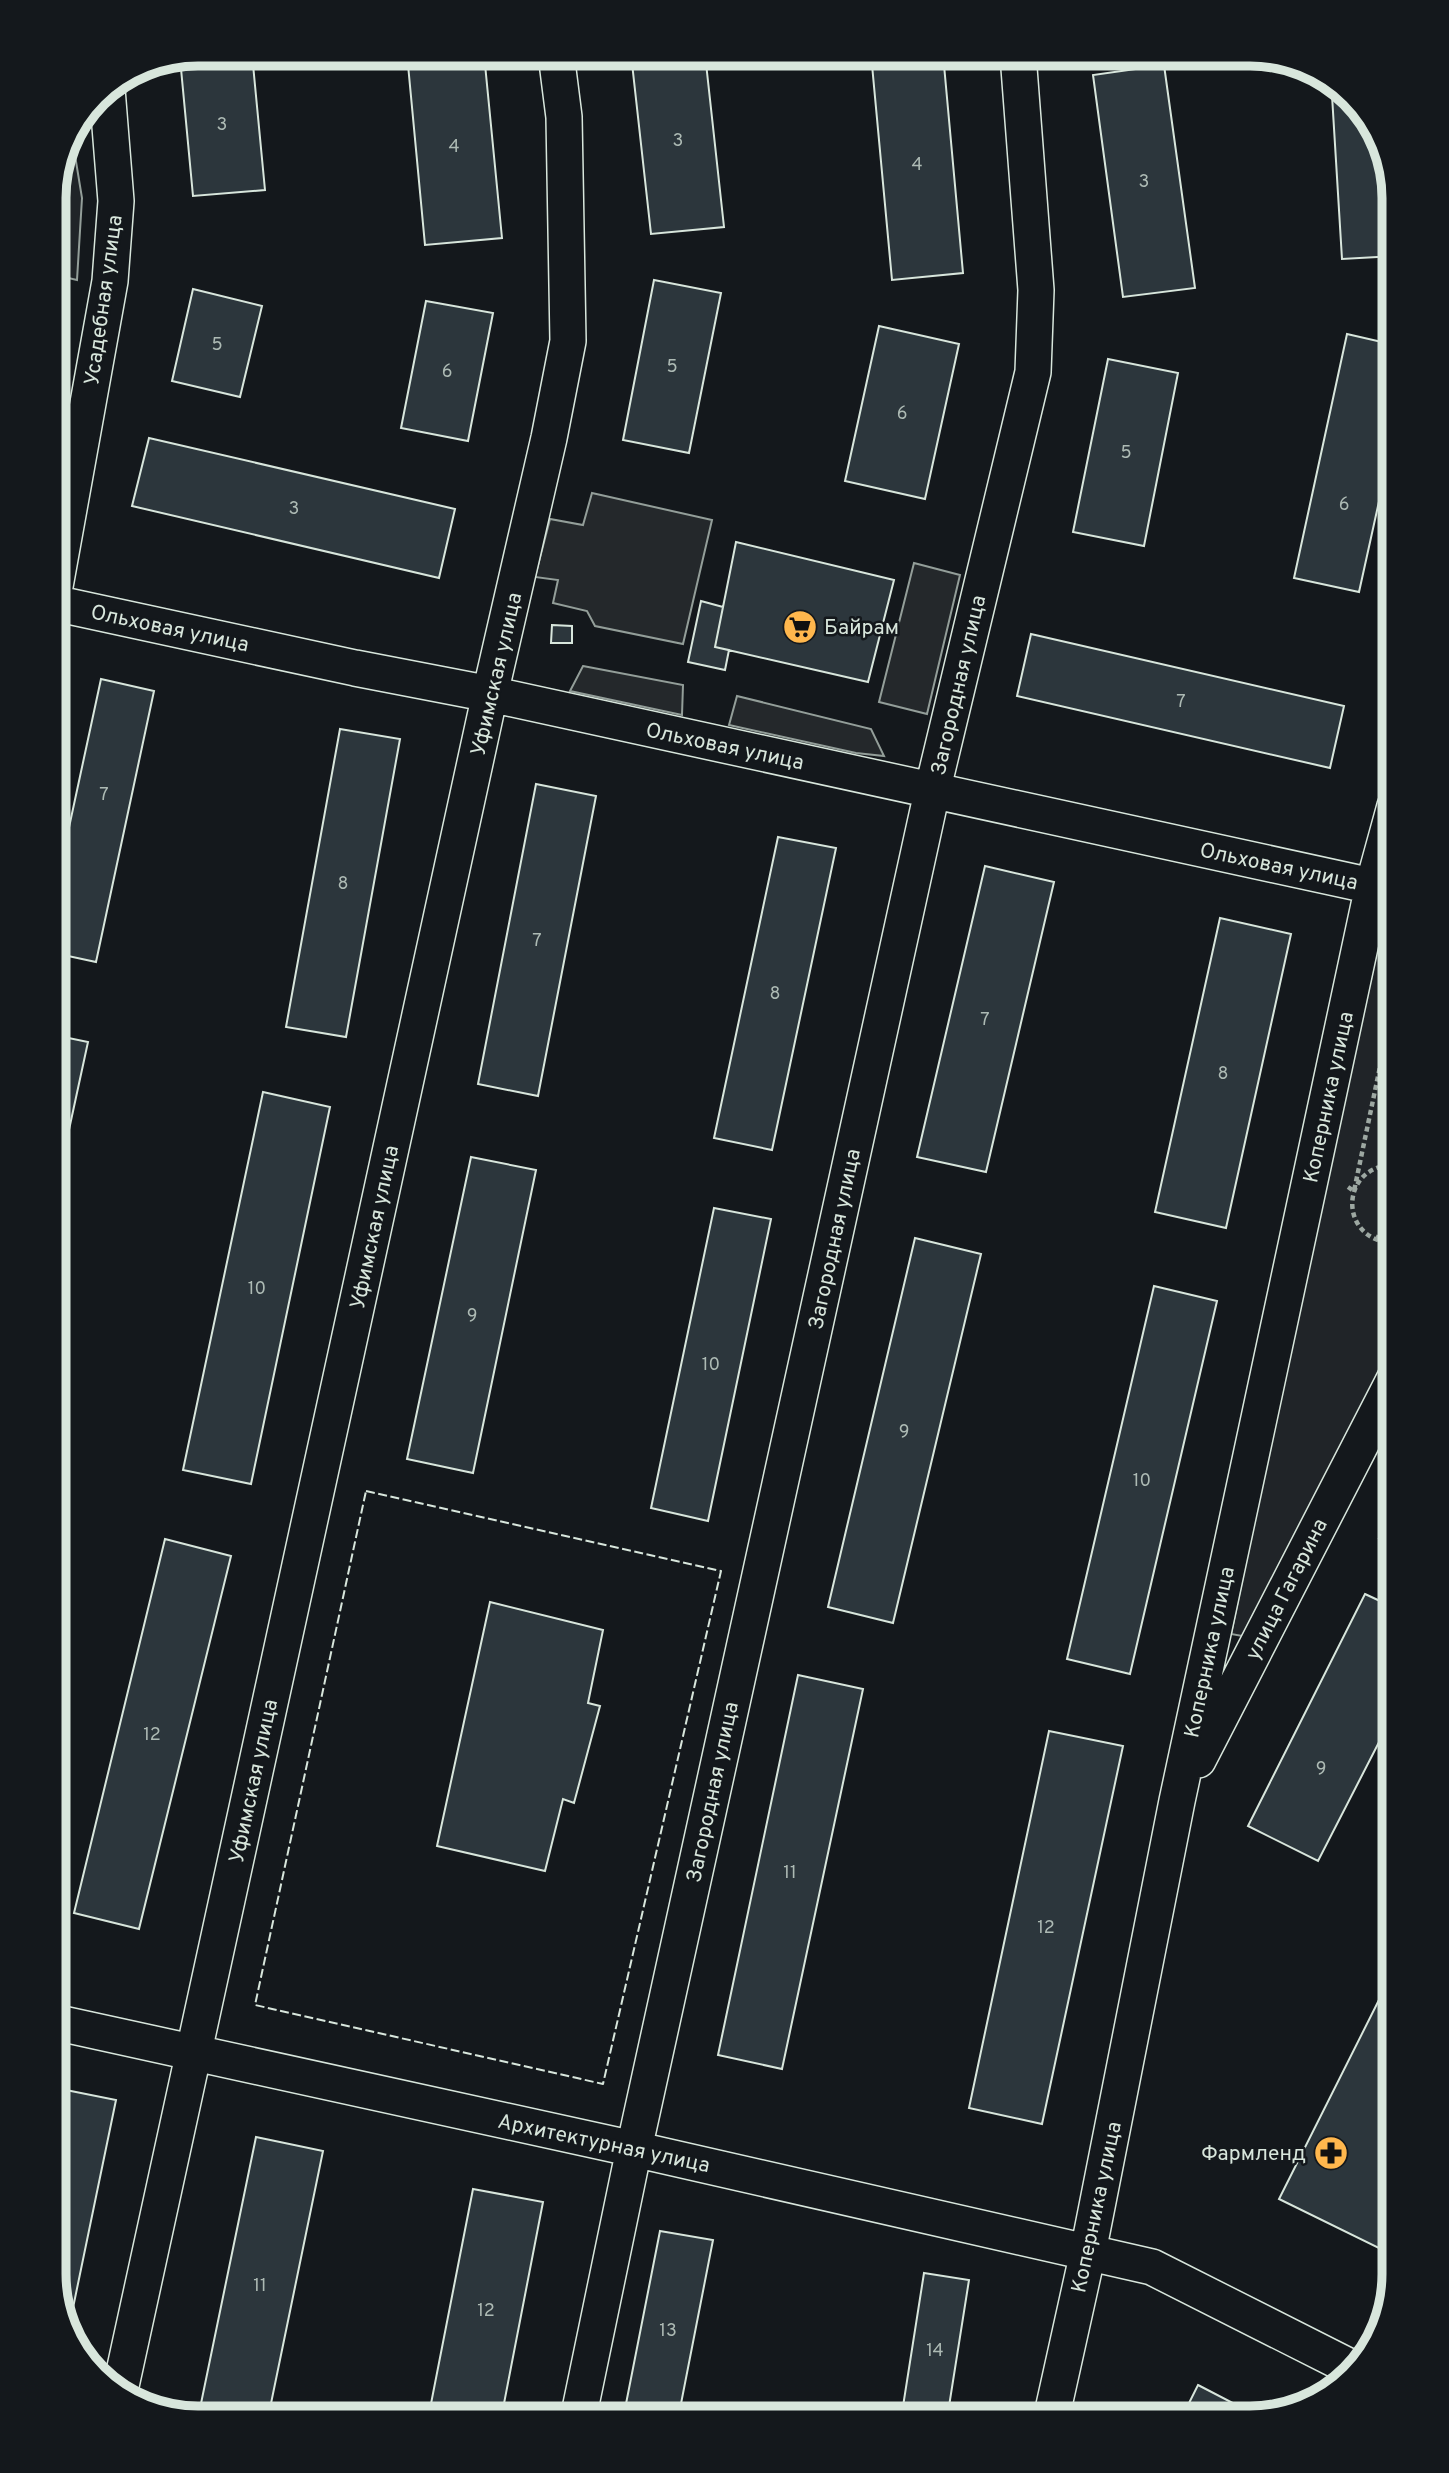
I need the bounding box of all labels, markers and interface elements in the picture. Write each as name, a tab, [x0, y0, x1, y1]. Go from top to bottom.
house number: 3	[217, 114, 227, 137]
house number: 3	[673, 130, 683, 153]
house number: 4	[448, 136, 460, 159]
house number: 4	[911, 154, 923, 177]
house number: 3	[1139, 171, 1149, 194]
street label: Усадебная улица	[79, 213, 130, 387]
house number: 5	[211, 334, 223, 357]
house number: 5	[666, 356, 678, 379]
house number: 6	[442, 361, 452, 384]
house number: 6	[897, 403, 907, 426]
house number: 5	[1120, 442, 1132, 465]
house number: 6	[1339, 494, 1349, 517]
house number: 3	[289, 498, 299, 521]
street label: Уфимская улица	[466, 590, 529, 759]
street label: Загородная улица	[926, 593, 993, 778]
street label: Ольховая улица	[88, 600, 251, 659]
supermarket icon: Байрам	[781, 608, 819, 646]
place label: Байрам	[824, 615, 899, 642]
house number: 7	[1176, 691, 1186, 714]
street label: Ольховая улица	[643, 718, 806, 777]
house number: 7	[99, 784, 109, 807]
street label: Ольховая улица	[1197, 838, 1360, 897]
house number: 8	[338, 873, 349, 896]
house number: 7	[532, 930, 542, 953]
house number: 8	[770, 983, 781, 1006]
house number: 7	[980, 1009, 990, 1032]
street label: Коперника улица	[1298, 1009, 1361, 1185]
house number: 8	[1218, 1063, 1229, 1086]
street label: Уфимская улица	[345, 1143, 406, 1312]
street label: Загородная улица	[803, 1147, 868, 1332]
house number: 10	[248, 1278, 266, 1301]
house number: 9	[467, 1305, 477, 1328]
house number: 10	[702, 1354, 720, 1377]
house number: 9	[899, 1421, 909, 1444]
house number: 10	[1133, 1470, 1151, 1493]
street label: улица Гагарина	[1240, 1514, 1335, 1665]
street label: Коперника улица	[1179, 1564, 1242, 1740]
street label: Уфимская улица	[224, 1697, 285, 1866]
street label: Загородная улица	[681, 1700, 746, 1885]
house number: 12	[143, 1724, 161, 1747]
house number: 9	[1316, 1758, 1326, 1781]
house number: 11	[783, 1862, 797, 1885]
house number: 12	[1037, 1917, 1055, 1940]
street label: Архитектурная улица	[495, 2109, 712, 2180]
street label: Коперника улица	[1066, 2119, 1129, 2295]
pharmacy icon: Фармленд	[1312, 2134, 1350, 2172]
place label: Фармленд	[1201, 2141, 1306, 2168]
house number: 11	[253, 2275, 267, 2298]
house number: 12	[477, 2300, 495, 2323]
house number: 13	[659, 2320, 677, 2343]
house number: 14	[926, 2340, 944, 2363]

